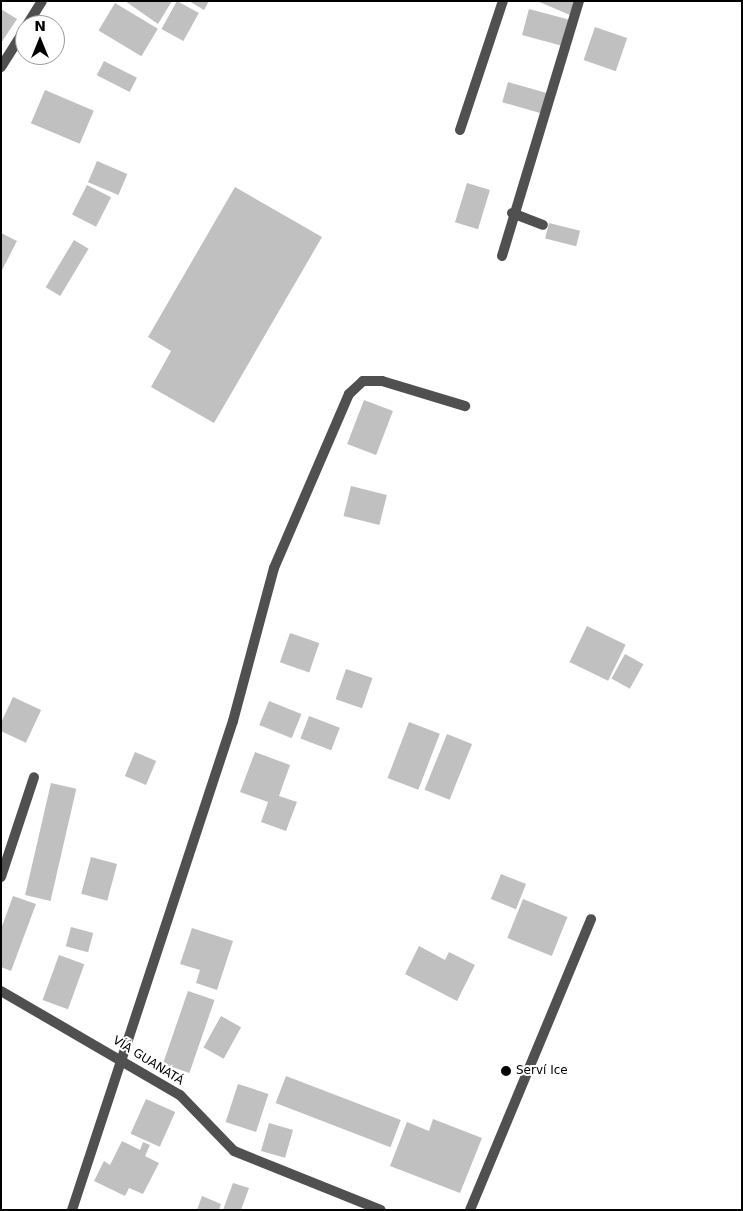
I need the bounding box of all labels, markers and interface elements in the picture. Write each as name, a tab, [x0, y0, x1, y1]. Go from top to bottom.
north arrow	[15, 15, 65, 65]
text: N	[34, 18, 46, 34]
street label: VÍA GUANATÁ	[110, 1033, 186, 1089]
place label: Serví Ice	[516, 1064, 568, 1078]
marker: Serví Ice	[500, 1065, 512, 1077]

